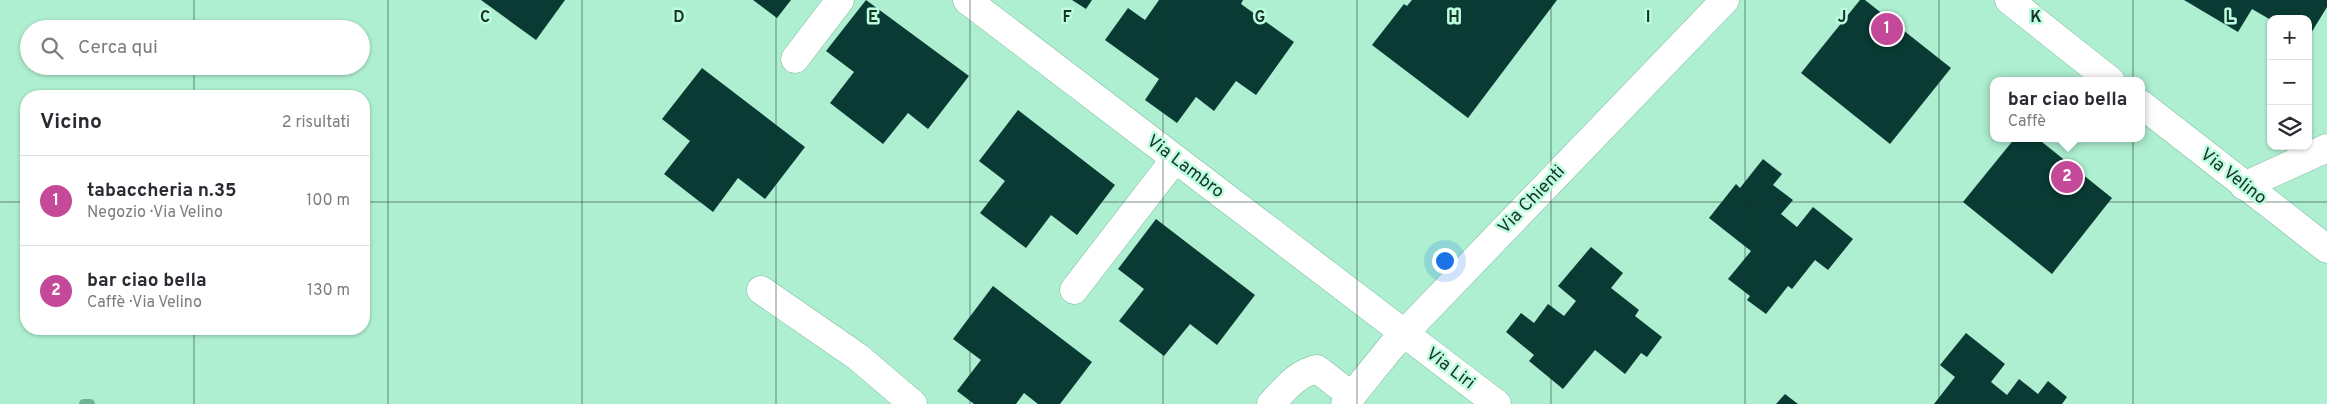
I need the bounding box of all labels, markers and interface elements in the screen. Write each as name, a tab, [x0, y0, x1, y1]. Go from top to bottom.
text: C	[480, 8, 490, 28]
text: D	[673, 8, 685, 28]
text: E	[868, 8, 878, 28]
text: F	[1062, 8, 1072, 28]
text: G	[1255, 8, 1265, 28]
text: H	[1448, 8, 1460, 28]
text: I	[1646, 8, 1650, 28]
text: J	[1838, 8, 1846, 28]
text: K	[2030, 8, 2042, 28]
text: L	[2225, 8, 2235, 28]
pin: 1	[1871, 10, 1903, 48]
map controls	[2267, 15, 2312, 150]
button: +	[2267, 15, 2312, 60]
search box	[20, 20, 370, 75]
icon: search	[38, 34, 66, 62]
text: Cerca qui	[78, 36, 158, 60]
button: −	[2267, 60, 2312, 105]
popup	[1990, 77, 2145, 142]
text: bar ciao bella	[2008, 88, 2127, 112]
button: layers	[2267, 105, 2312, 150]
text: Vicino	[40, 109, 102, 136]
text: Caffè	[2008, 112, 2046, 132]
text: 2 risultati	[282, 113, 350, 133]
street label: Via Lambro	[1141, 130, 1229, 204]
street label: Via Velino	[2195, 144, 2271, 210]
pin: 2	[2051, 158, 2083, 196]
street label: Via Chienti	[1493, 161, 1571, 239]
text: tabaccheria n.35	[87, 179, 237, 203]
text: 1	[53, 191, 59, 211]
text: 100 m	[306, 191, 350, 211]
text: Negozio · Via Velino	[87, 203, 223, 223]
your location	[1432, 248, 1458, 274]
text: bar ciao bella	[87, 269, 207, 293]
text: 2	[51, 281, 61, 301]
text: 130 m	[307, 281, 350, 301]
text: Caffè · Via Velino	[87, 293, 202, 313]
street label: Via Liri	[1421, 343, 1479, 395]

